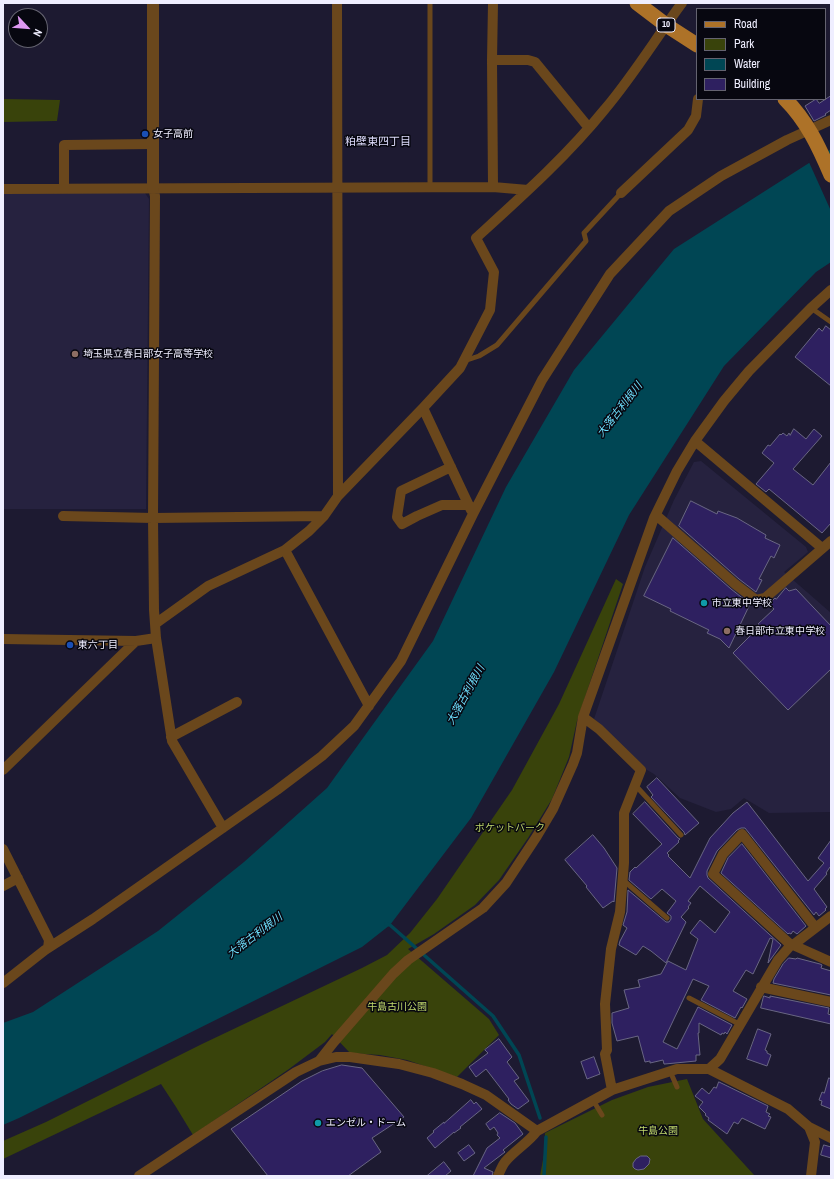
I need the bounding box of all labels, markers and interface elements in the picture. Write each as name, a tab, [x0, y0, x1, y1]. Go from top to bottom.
north arrow	[8, 8, 48, 48]
legend	[696, 8, 826, 100]
text: Road	[734, 16, 758, 32]
road number: 10	[657, 18, 675, 32]
text: N	[30, 27, 46, 39]
text: Park	[734, 36, 754, 52]
text: Water	[734, 56, 760, 72]
text: Building	[734, 76, 770, 92]
place label: 女子高前	[153, 128, 193, 140]
marker: 女子高前	[140, 129, 150, 139]
district label: 粕壁東四丁目	[345, 135, 411, 149]
place label: 埼玉県立春日部女子高等学校	[83, 348, 213, 360]
marker: 埼玉県立春日部女子高等学校	[70, 349, 80, 359]
water label: 大落古利根川	[594, 380, 646, 440]
place label: 市立東中学校	[712, 597, 772, 609]
marker: 市立東中学校	[699, 598, 709, 608]
place label: 春日部市立東中学校	[735, 625, 825, 637]
marker: 春日部市立東中学校	[722, 626, 732, 636]
place label: 東六丁目	[78, 639, 118, 651]
marker: 東六丁目	[65, 640, 75, 650]
water label: 大落古利根川	[444, 663, 488, 727]
park label: ポケットパーク	[475, 822, 545, 834]
water label: 大落古利根川	[225, 911, 285, 961]
park label: 牛島古川公園	[367, 1001, 427, 1013]
place label: エンゼル・ドーム	[326, 1117, 406, 1129]
marker: エンゼル・ドーム	[313, 1118, 323, 1128]
park label: 牛島公園	[638, 1125, 678, 1137]

